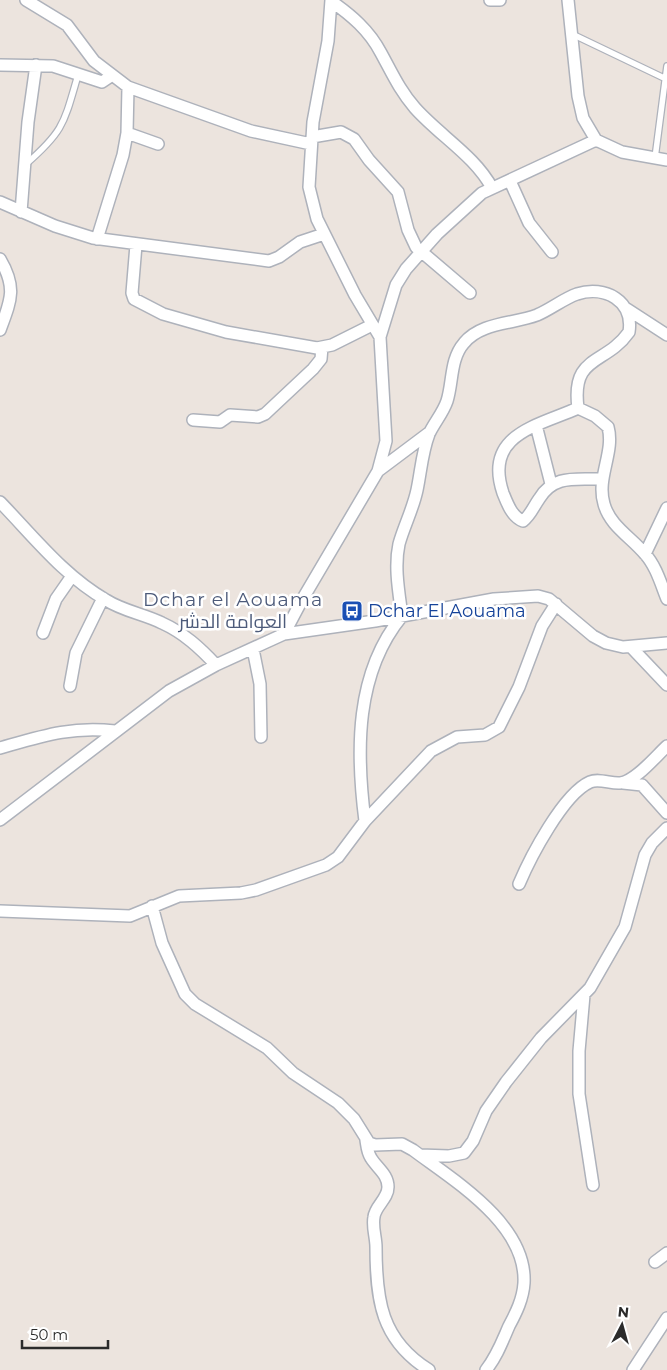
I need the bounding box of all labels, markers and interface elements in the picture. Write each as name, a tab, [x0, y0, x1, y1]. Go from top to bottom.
district label: Dchar el Aouama العوامة الدشر	[143, 588, 323, 633]
bus stop icon: Dchar El Aouama	[340, 599, 364, 623]
place label: Dchar El Aouama	[368, 600, 526, 622]
north arrow	[597, 1300, 647, 1350]
text: N	[617, 1303, 630, 1322]
scale bar	[22, 1318, 109, 1350]
text: 50 m	[30, 1325, 68, 1344]

